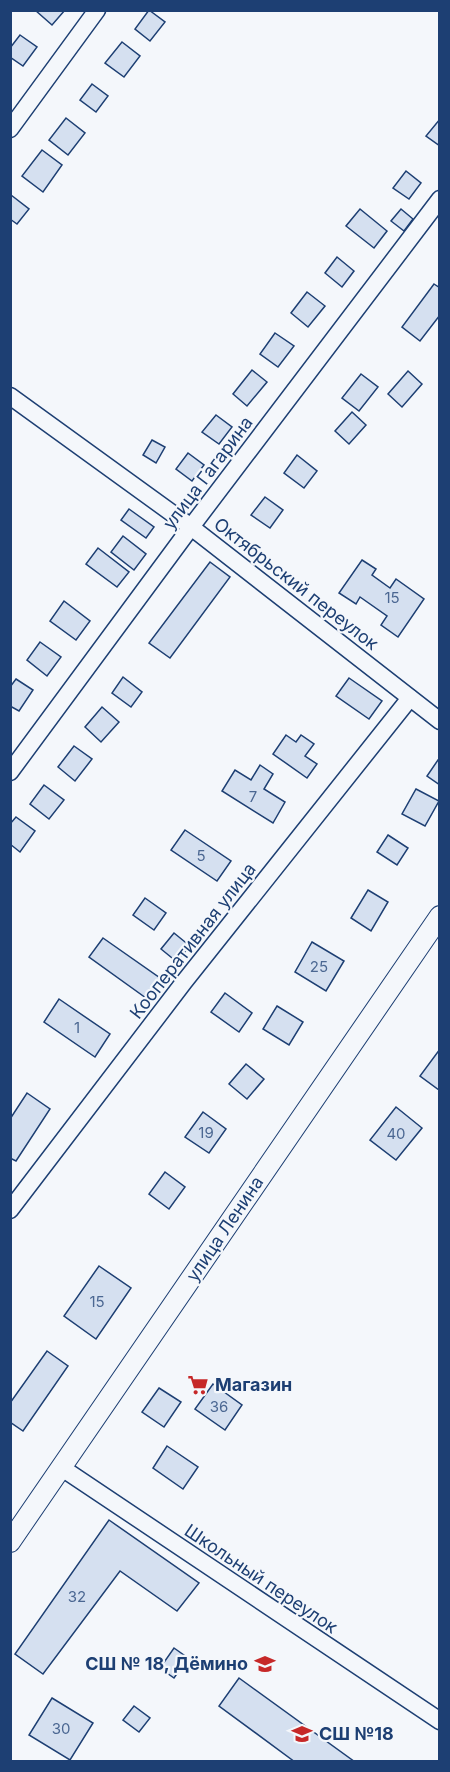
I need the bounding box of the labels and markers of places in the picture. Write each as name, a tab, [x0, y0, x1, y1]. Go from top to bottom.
supermarket icon: Магазин	[186, 1373, 210, 1397]
place label: Магазин	[215, 1374, 292, 1395]
school or university icon: СШ № 18, Дёмино	[253, 1652, 277, 1676]
place label: СШ № 18, Дёмино	[85, 1653, 248, 1674]
school or university icon: СШ №18	[290, 1722, 314, 1746]
place label: СШ №18	[319, 1723, 394, 1744]

